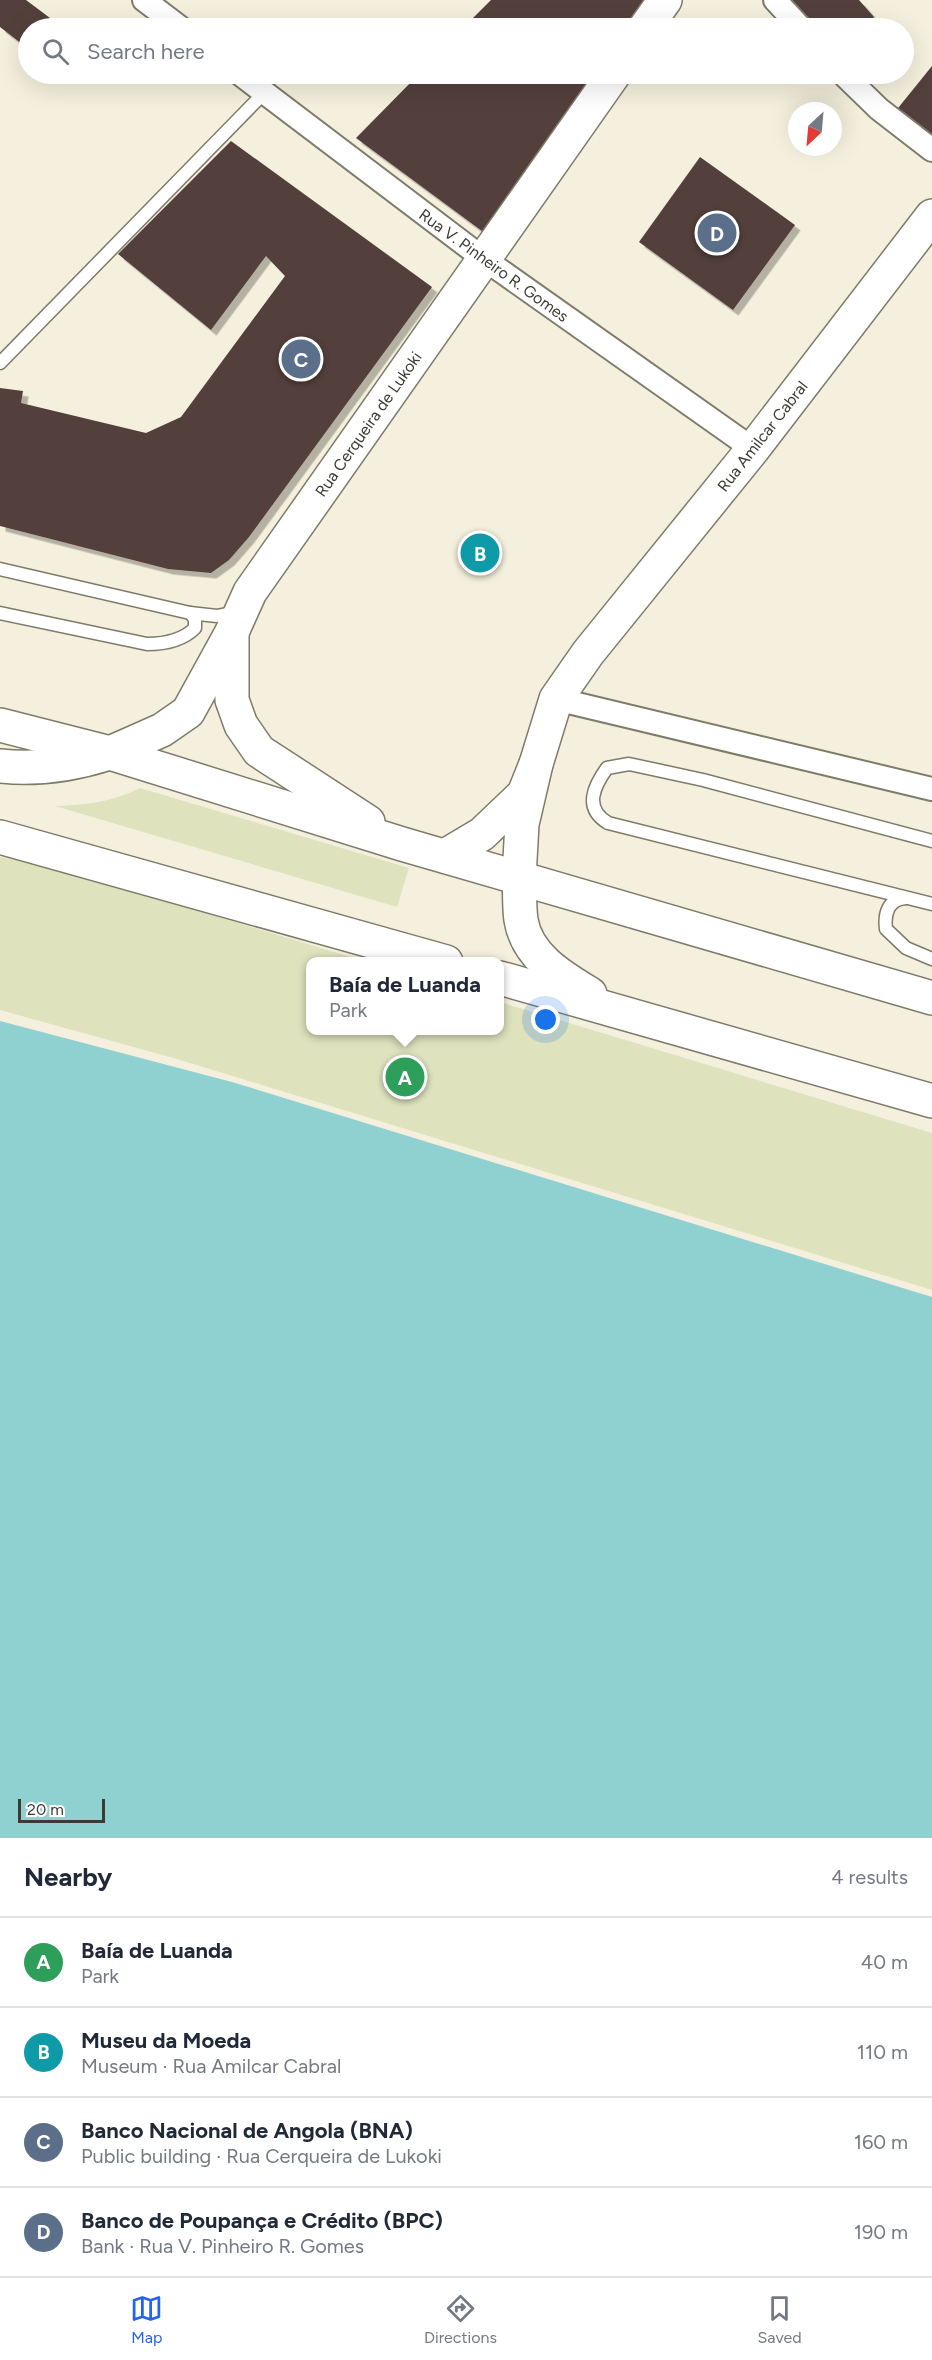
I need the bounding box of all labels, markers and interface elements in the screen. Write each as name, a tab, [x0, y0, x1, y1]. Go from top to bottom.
search box	[18, 18, 914, 84]
icon: search	[39, 35, 72, 68]
text: Search here	[87, 38, 205, 65]
north arrow	[788, 102, 842, 156]
street label: Rua V. Pinheiro R. Gomes	[415, 205, 572, 326]
pin: D	[698, 210, 736, 256]
pin: C	[282, 336, 320, 382]
street label: Rua Cerqueira de Lukoki	[311, 348, 426, 500]
street label: Rua Amilcar Cabral	[713, 377, 811, 495]
pin: B	[460, 530, 500, 576]
popup	[306, 957, 504, 1035]
text: Baía de Luanda	[329, 971, 481, 998]
text: Park	[329, 998, 367, 1022]
your location	[531, 1005, 560, 1034]
pin: A	[386, 1054, 424, 1100]
scale bar	[18, 1796, 105, 1824]
text: 20 m	[27, 1800, 64, 1819]
text: Nearby	[24, 1861, 112, 1893]
text: 4 results	[831, 1865, 908, 1889]
text: Baía de Luanda	[81, 1937, 233, 1964]
text: A	[36, 1950, 51, 1974]
text: 40 m	[861, 1950, 908, 1974]
text: Park	[81, 1964, 119, 1988]
text: Museu da Moeda	[81, 2027, 251, 2054]
text: B	[37, 2040, 50, 2064]
text: 110 m	[857, 2040, 908, 2064]
text: Museum · Rua Amilcar Cabral	[81, 2054, 341, 2078]
text: Banco Nacional de Angola (BNA)	[81, 2117, 413, 2144]
text: C	[36, 2130, 51, 2154]
text: 160 m	[854, 2130, 908, 2154]
text: Public building · Rua Cerqueira de Lukoki	[81, 2144, 442, 2168]
text: Banco de Poupança e Crédito (BPC)	[81, 2207, 443, 2234]
text: D	[37, 2220, 51, 2244]
text: 190 m	[854, 2220, 908, 2244]
text: Bank · Rua V. Pinheiro R. Gomes	[81, 2234, 364, 2258]
tab: Map	[130, 2292, 163, 2347]
tab: Directions	[424, 2292, 497, 2347]
tab: Saved	[758, 2292, 802, 2347]

